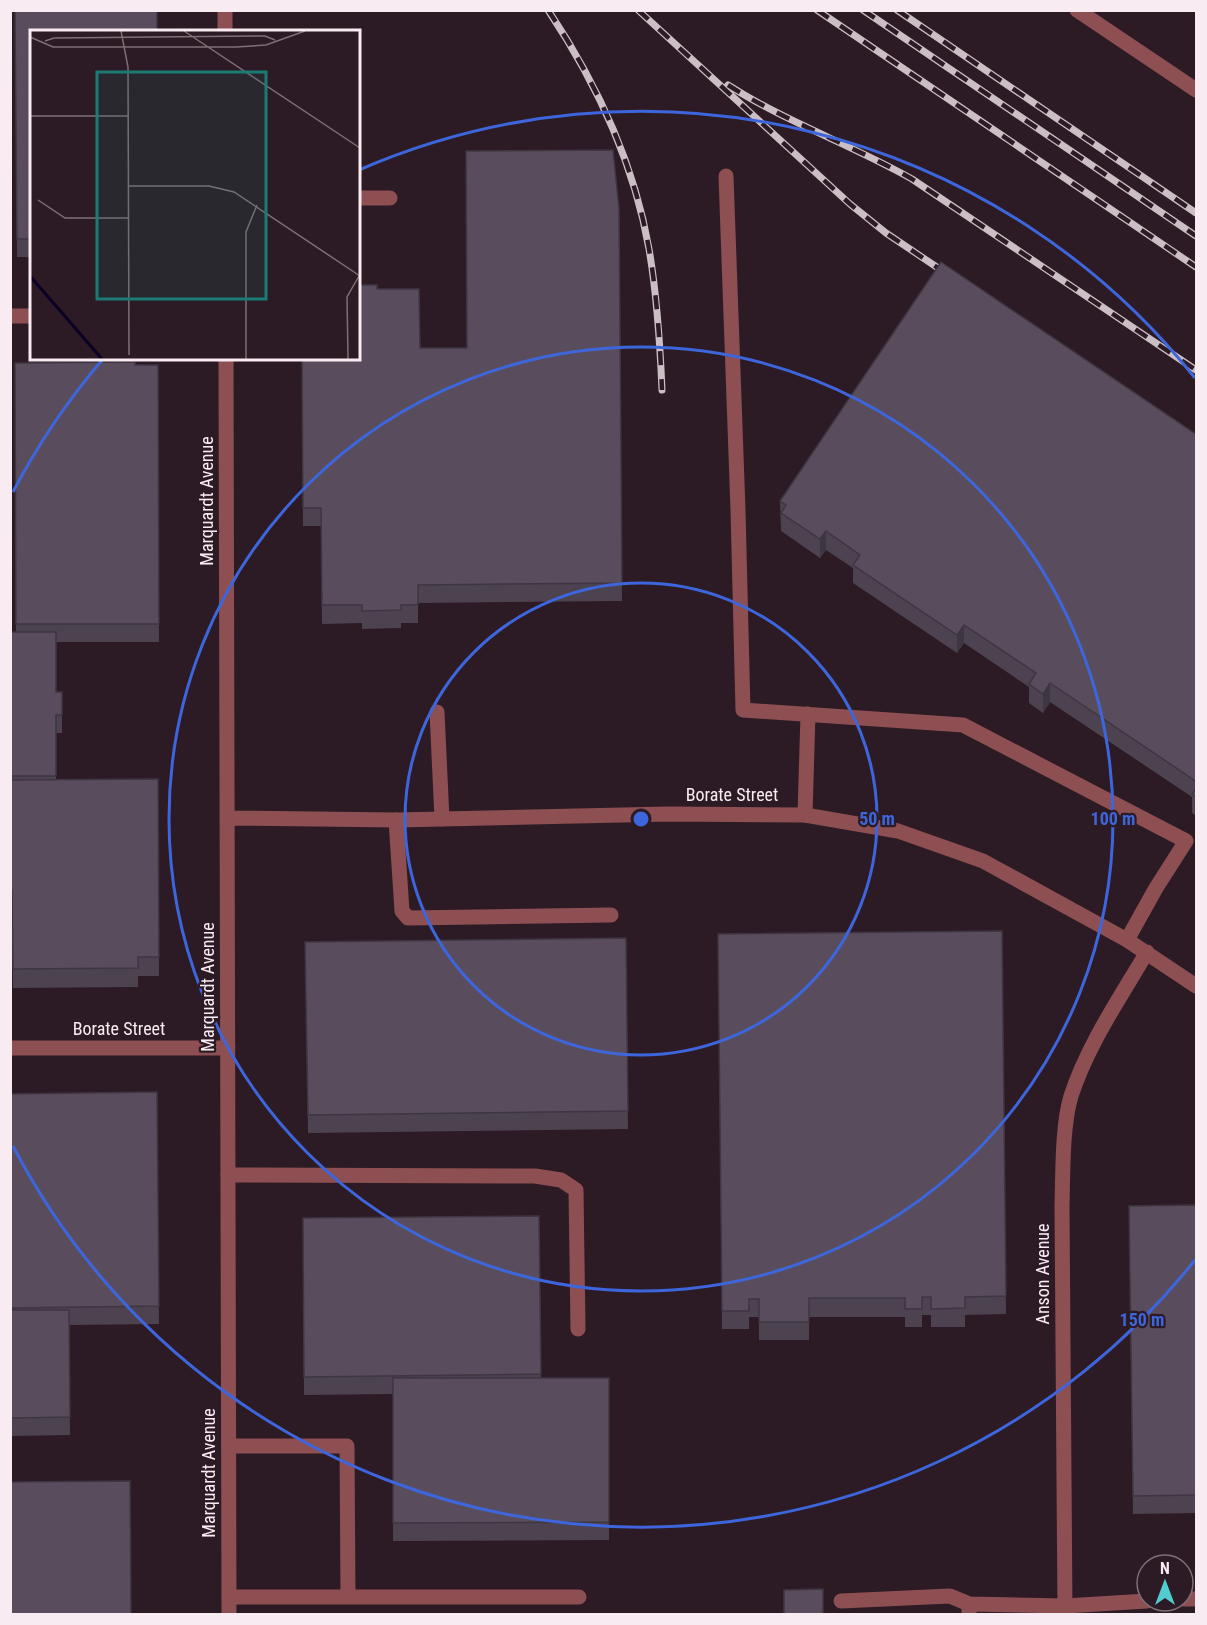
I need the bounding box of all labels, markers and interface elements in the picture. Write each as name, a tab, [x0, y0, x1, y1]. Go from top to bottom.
inset map	[30, 30, 360, 360]
street label: Marquardt Avenue	[196, 436, 217, 566]
street label: Borate Street	[686, 784, 778, 805]
text: 50 m	[859, 808, 895, 829]
text: 100 m	[1091, 808, 1135, 829]
centre of rings	[631, 809, 651, 829]
street label: Marquardt Avenue	[197, 922, 218, 1052]
street label: Borate Street	[73, 1018, 165, 1039]
street label: Anson Avenue	[1032, 1223, 1053, 1325]
text: 150 m	[1120, 1309, 1164, 1330]
street label: Marquardt Avenue	[198, 1408, 219, 1538]
north arrow	[1135, 1553, 1195, 1613]
text: N	[1160, 1559, 1170, 1578]

